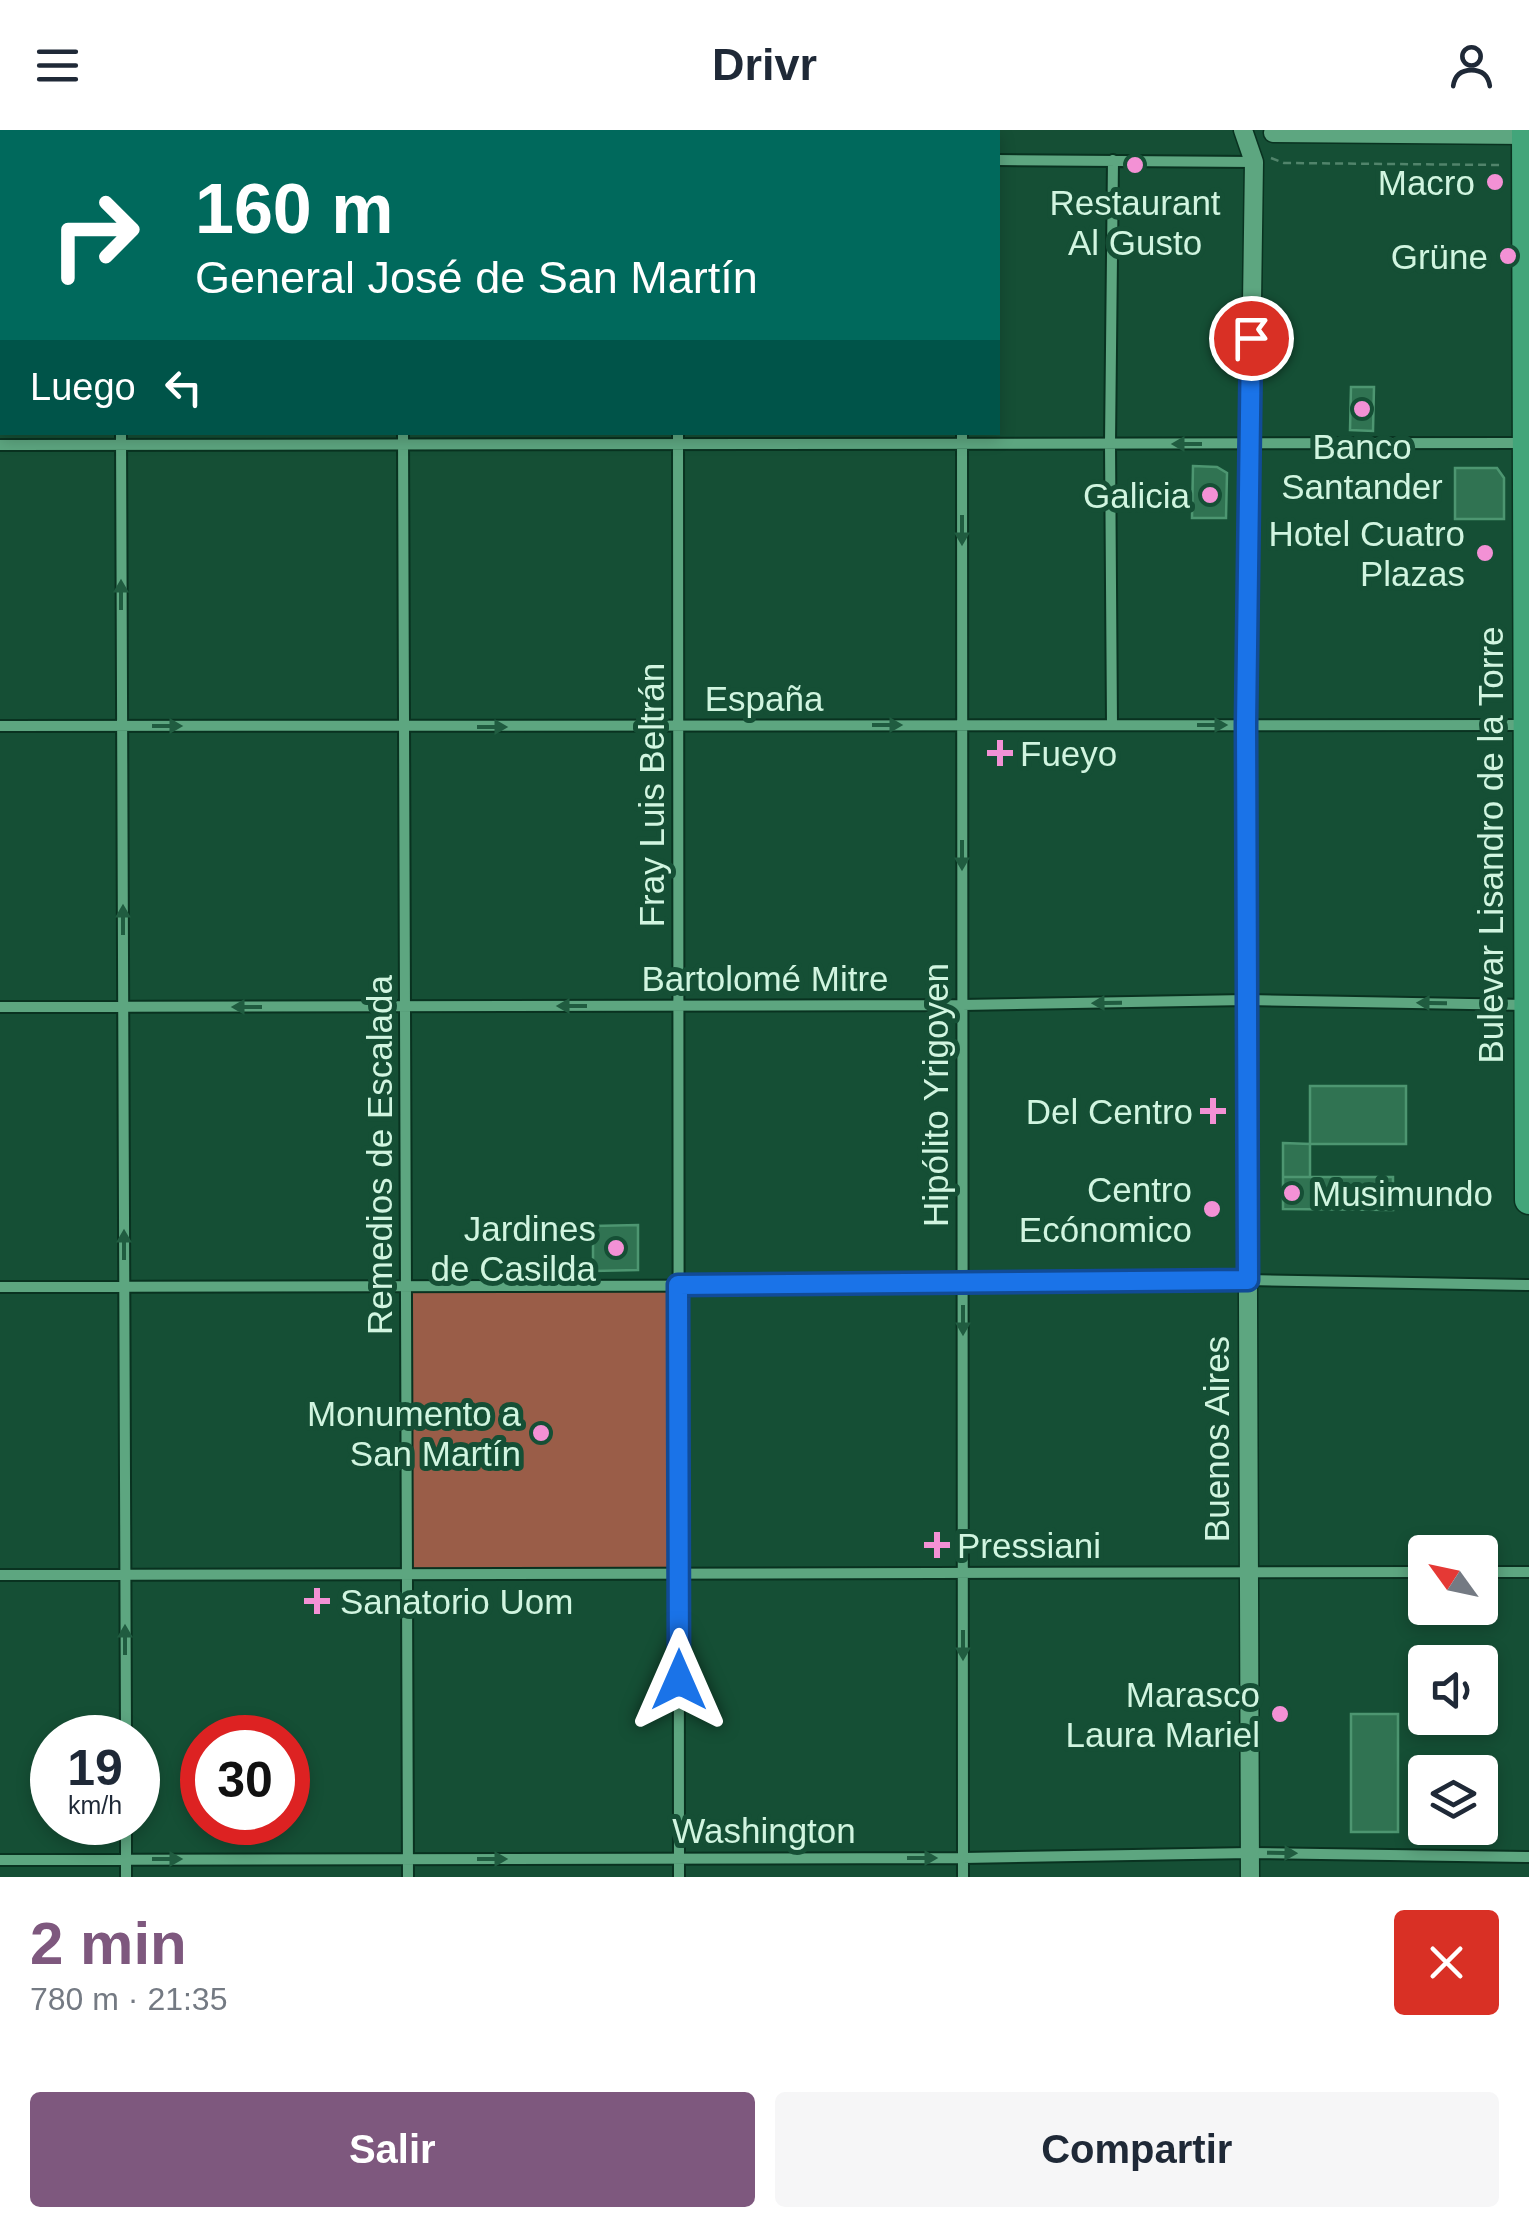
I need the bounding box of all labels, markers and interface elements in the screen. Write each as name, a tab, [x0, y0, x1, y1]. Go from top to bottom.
icon: menu	[30, 38, 85, 93]
icon: person	[1444, 38, 1499, 93]
text: Drivr	[712, 39, 817, 90]
marker: Restaurant Al Gusto	[1124, 154, 1146, 176]
place label: Macro	[1378, 163, 1475, 202]
icon: right	[30, 170, 160, 300]
text: 160 m	[195, 170, 393, 248]
marker: Macro	[1484, 171, 1506, 193]
place label: Restaurant Al Gusto	[1049, 183, 1221, 262]
place label: Grüne	[1391, 237, 1488, 276]
marker: Grüne	[1497, 245, 1519, 267]
text: General José de San Martín	[195, 252, 758, 303]
pin	[1209, 296, 1294, 381]
icon: arrive	[1224, 311, 1279, 366]
icon: left	[156, 360, 211, 415]
text: Luego	[30, 366, 136, 408]
marker: Banco Santander	[1351, 398, 1373, 420]
place label: Banco Santander	[1281, 427, 1443, 506]
one-way arrow	[1170, 436, 1202, 452]
place label: Galicia	[1083, 476, 1191, 515]
marker: Galicia	[1199, 484, 1221, 506]
one-way arrow	[954, 514, 970, 546]
place label: Hotel Cuatro Plazas	[1269, 514, 1465, 593]
marker: Hotel Cuatro Plazas	[1474, 542, 1496, 564]
one-way arrow	[113, 579, 129, 611]
street label: Bulevar Lisandro de la Torre	[1471, 626, 1510, 1064]
street label: Fray Luis Beltrán	[632, 663, 671, 927]
street label: España	[705, 679, 824, 718]
one-way arrow	[872, 717, 904, 733]
one-way arrow	[1197, 717, 1229, 733]
one-way arrow	[152, 718, 184, 734]
one-way arrow	[477, 718, 509, 734]
place label: Fueyo	[1020, 734, 1117, 773]
marker: Fueyo	[989, 742, 1011, 764]
one-way arrow	[954, 839, 970, 871]
one-way arrow	[115, 904, 131, 936]
street label: Bartolomé Mitre	[641, 959, 889, 998]
street label: Hipólito Yrigoyen	[916, 963, 955, 1227]
street label: Remedios de Escalada	[360, 975, 399, 1335]
one-way arrow	[1090, 995, 1122, 1011]
one-way arrow	[1415, 995, 1447, 1011]
one-way arrow	[555, 998, 587, 1014]
one-way arrow	[230, 999, 262, 1015]
place label: Del Centro	[1026, 1092, 1193, 1131]
marker: Del Centro	[1202, 1100, 1224, 1122]
place label: Centro Ecónomico	[1019, 1170, 1192, 1249]
place label: Musimundo	[1312, 1174, 1493, 1213]
marker: Musimundo	[1281, 1182, 1303, 1204]
marker: Centro Ecónomico	[1201, 1198, 1223, 1220]
place label: Jardines de Casilda	[431, 1209, 597, 1288]
one-way arrow	[116, 1229, 132, 1261]
marker: Jardines de Casilda	[605, 1237, 627, 1259]
one-way arrow	[955, 1304, 971, 1336]
street label: Buenos Aires	[1197, 1336, 1236, 1542]
place label: Monumento a San Martín	[307, 1394, 522, 1473]
marker: Monumento a San Martín	[530, 1422, 552, 1444]
place label: Pressiani	[957, 1526, 1101, 1565]
marker: Pressiani	[926, 1534, 948, 1556]
north arrow	[1408, 1535, 1498, 1625]
map controls	[1408, 1535, 1498, 1845]
place label: Sanatorio Uom	[340, 1582, 573, 1621]
marker: Sanatorio Uom	[304, 1588, 330, 1614]
one-way arrow	[117, 1624, 133, 1656]
position arrow	[627, 1628, 731, 1732]
one-way arrow	[955, 1629, 971, 1661]
button: sound	[1408, 1645, 1498, 1735]
place label: Marasco Laura Mariel	[1065, 1675, 1260, 1754]
marker: Marasco Laura Mariel	[1269, 1703, 1291, 1725]
speed limit sign: 30	[180, 1715, 310, 1845]
text: 19	[67, 1740, 123, 1796]
button: layers	[1408, 1755, 1498, 1845]
text: km/h	[68, 1791, 122, 1819]
street label: Washington	[672, 1811, 856, 1850]
one-way arrow	[1267, 1845, 1299, 1861]
one-way arrow	[907, 1850, 939, 1866]
one-way arrow	[152, 1851, 184, 1867]
one-way arrow	[477, 1851, 509, 1867]
text: 2 min	[30, 1910, 187, 1977]
button: close	[1394, 1910, 1499, 2015]
text: 780 m · 21:35	[30, 1981, 227, 2017]
button: Salir	[30, 2092, 755, 2207]
button: Compartir	[775, 2092, 1499, 2207]

